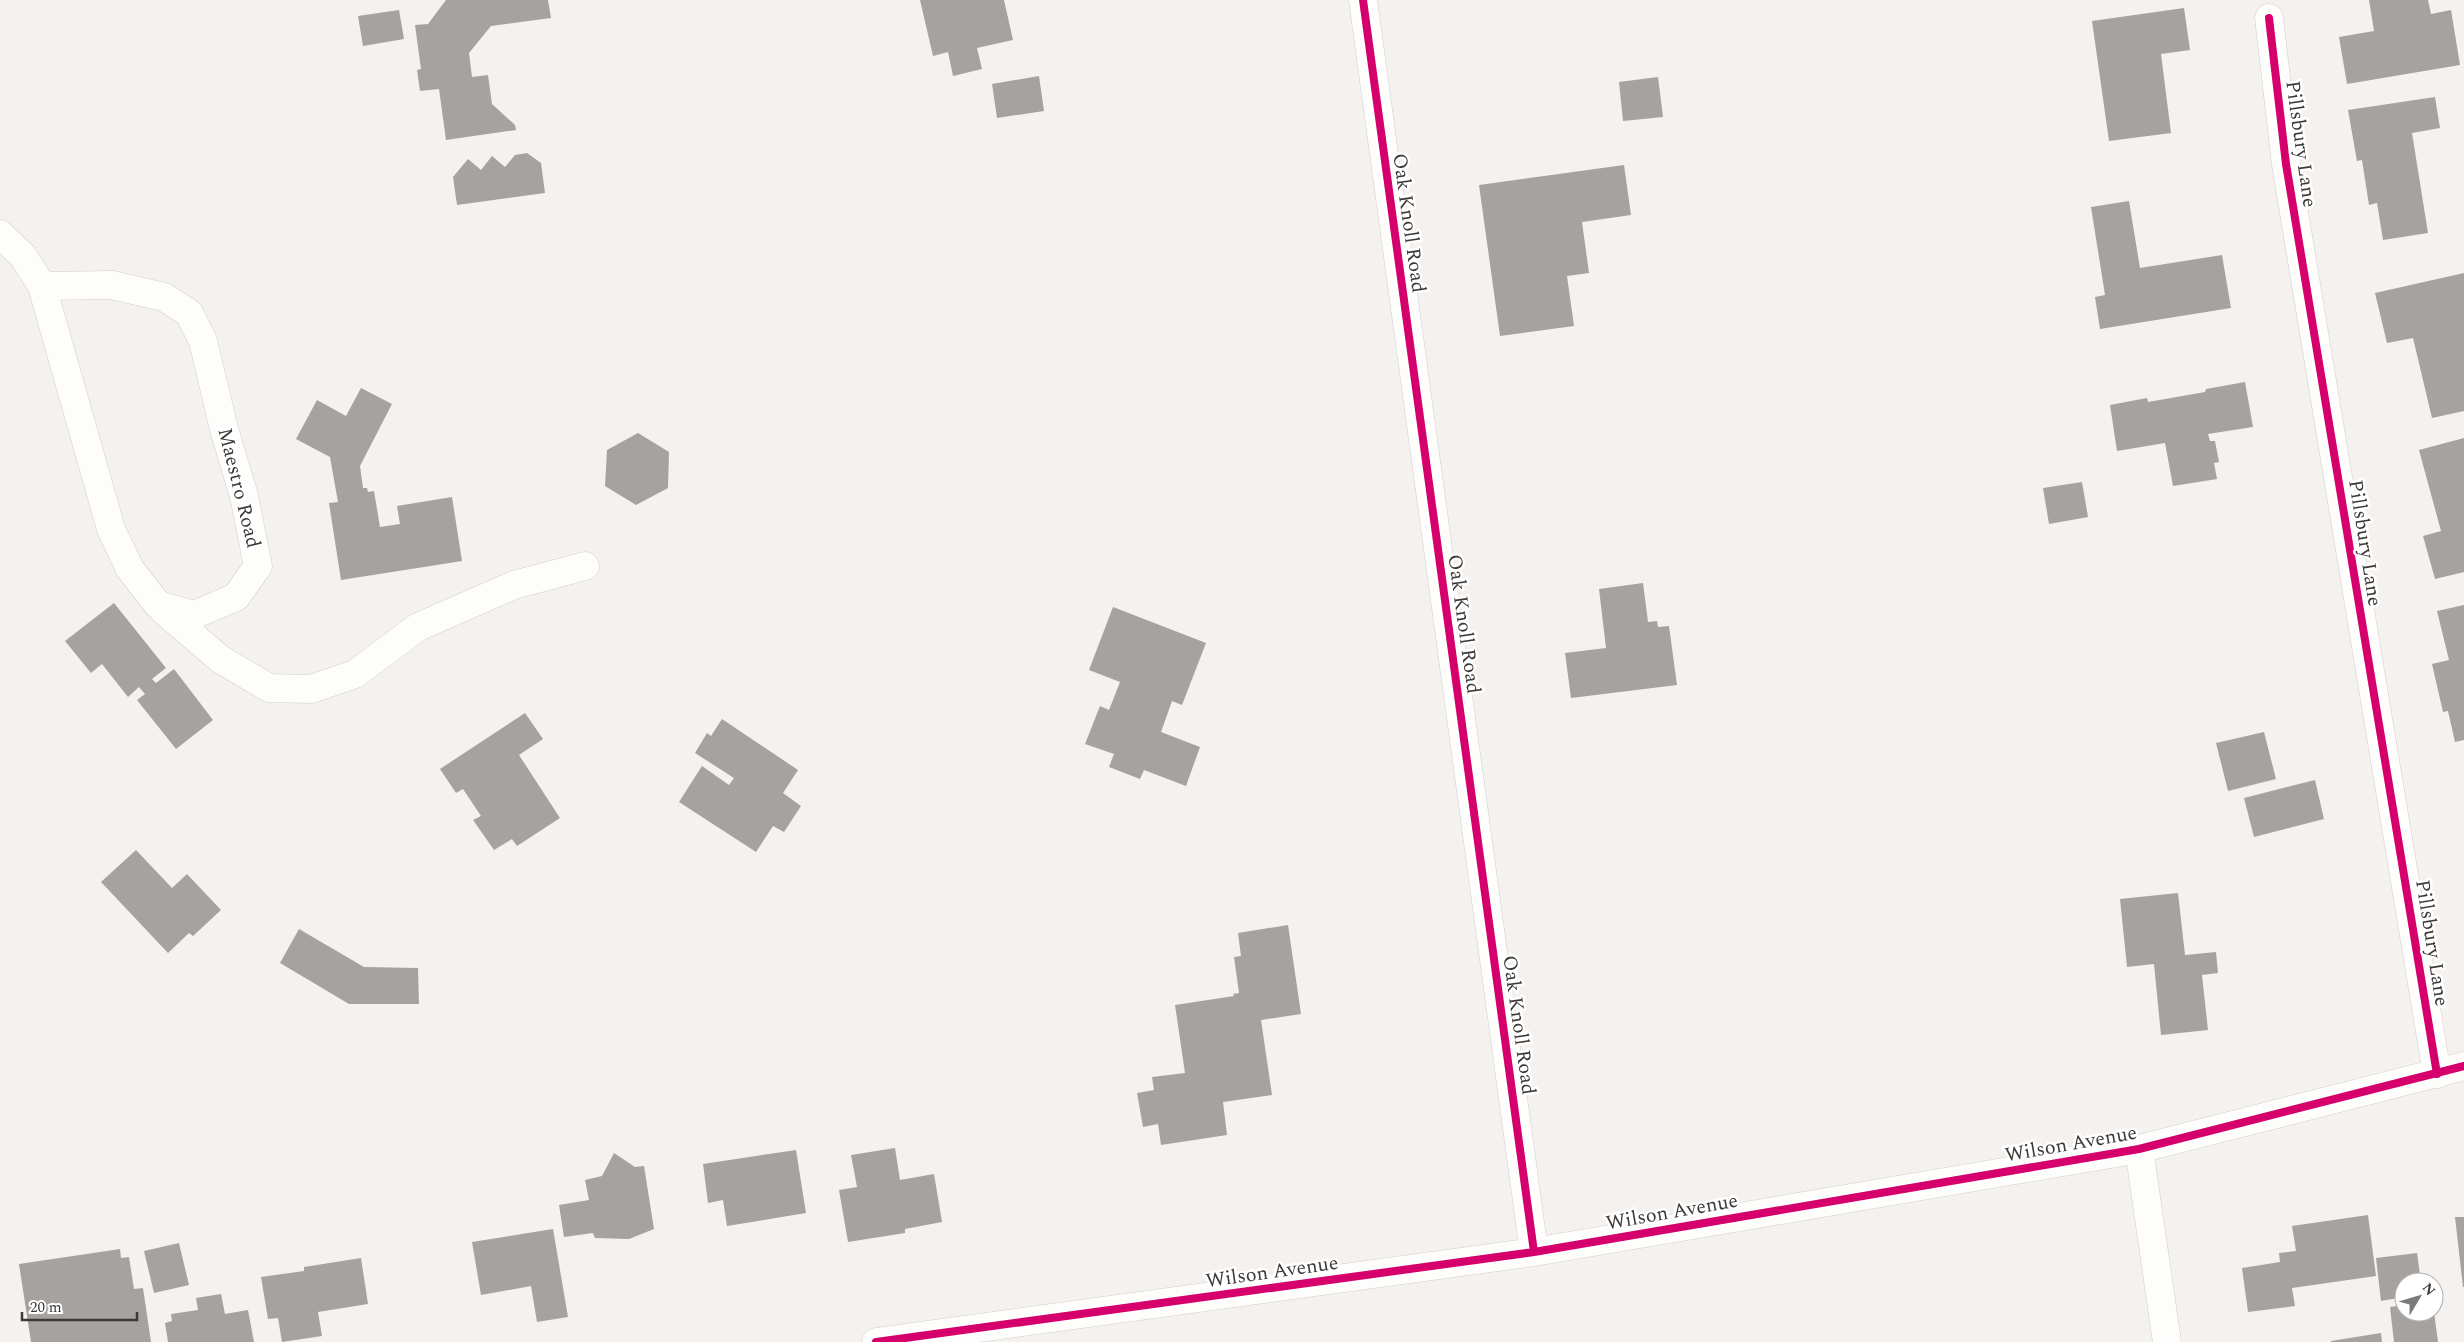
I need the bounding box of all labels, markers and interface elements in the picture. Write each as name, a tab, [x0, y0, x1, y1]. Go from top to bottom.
street label: Pillsbury Lane	[2277, 79, 2325, 209]
street label: Oak Knoll Road	[1384, 151, 1434, 295]
street label: Maestro Road	[210, 425, 268, 551]
street label: Pillsbury Lane	[2340, 477, 2390, 609]
street label: Oak Knoll Road	[1439, 552, 1489, 696]
street label: Pillsbury Lane	[2407, 877, 2457, 1009]
street label: Oak Knoll Road	[1494, 953, 1544, 1097]
street label: Wilson Avenue	[2003, 1118, 2139, 1170]
street label: Wilson Avenue	[1604, 1186, 1740, 1238]
street label: Wilson Avenue	[1204, 1248, 1340, 1296]
north arrow	[2394, 1272, 2444, 1322]
text: N	[2417, 1278, 2441, 1300]
scale bar	[22, 1290, 138, 1322]
text: 20 m	[30, 1296, 62, 1319]

